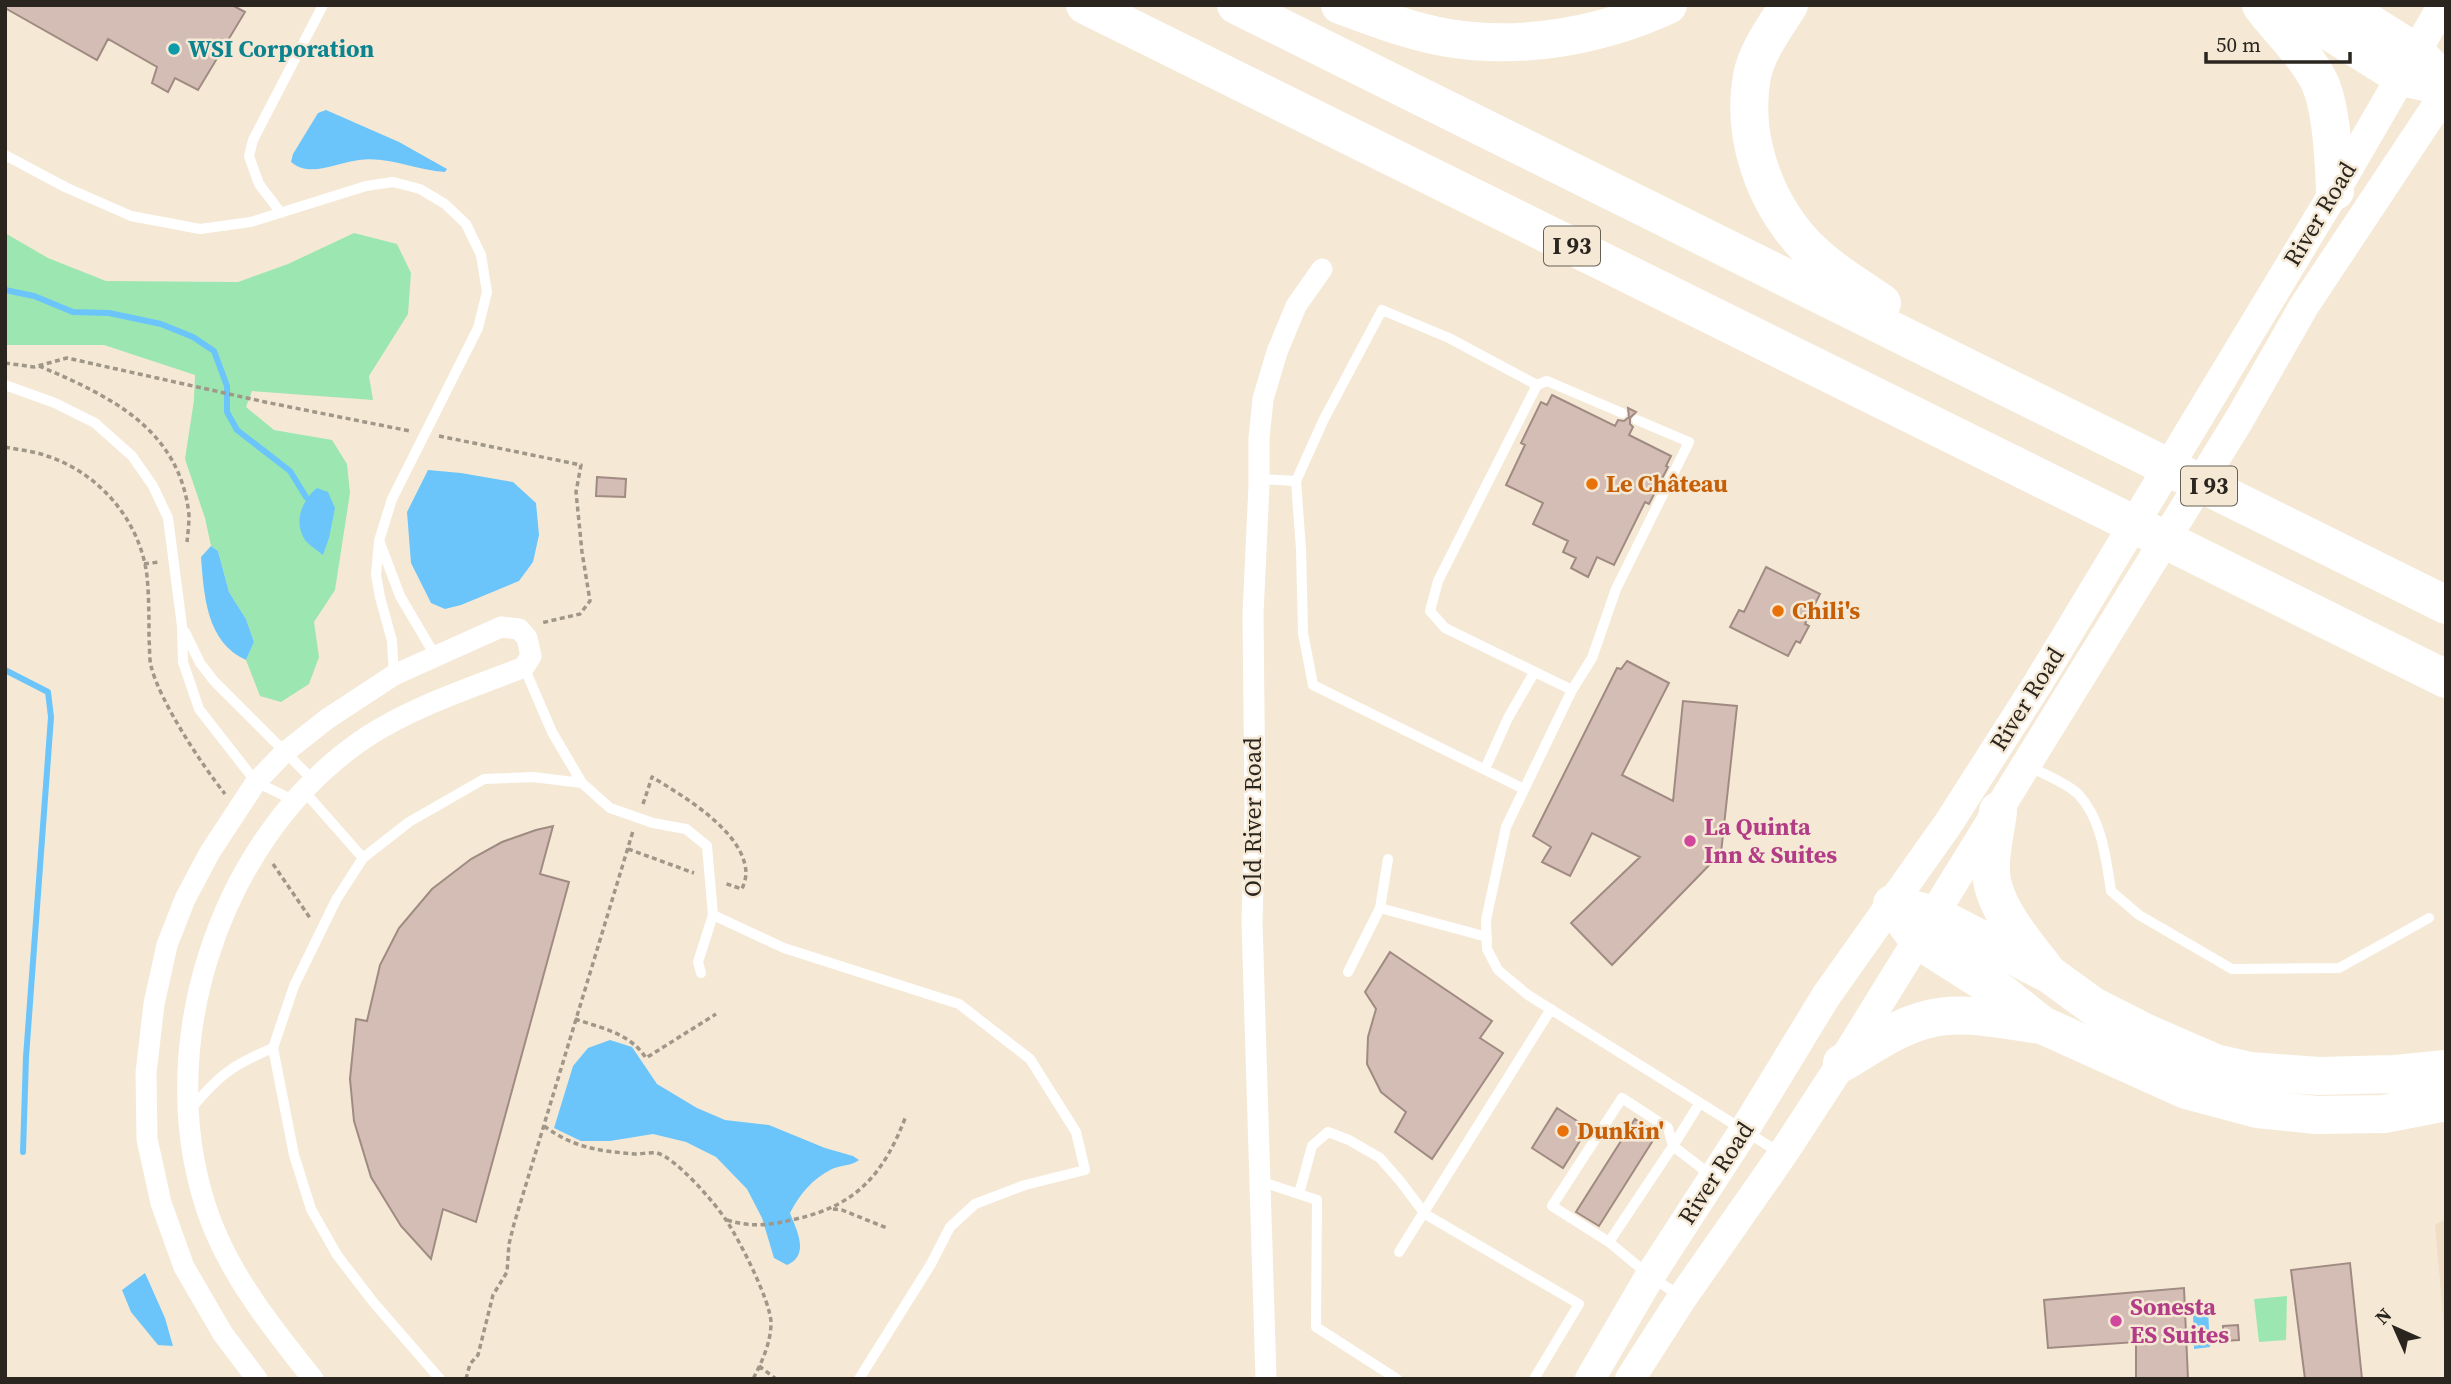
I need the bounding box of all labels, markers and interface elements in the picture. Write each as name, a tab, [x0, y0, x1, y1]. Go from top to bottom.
scale bar	[2206, 21, 2350, 65]
text: 50 m	[2216, 30, 2261, 59]
place label: WSI Corporation	[188, 32, 375, 65]
marker: WSI Corporation	[166, 41, 182, 57]
street label: River Road	[2275, 155, 2364, 272]
road number: I 93	[1544, 227, 1600, 266]
road number: I 93	[2181, 466, 2237, 506]
place label: Le Château	[1606, 467, 1728, 500]
marker: Le Château	[1584, 476, 1600, 492]
place label: Chili's	[1792, 594, 1860, 627]
marker: Chili's	[1770, 603, 1786, 619]
street label: River Road	[1982, 640, 2072, 757]
street label: Old River Road	[1236, 737, 1269, 897]
place label: La Quinta Inn & Suites	[1704, 810, 1837, 871]
marker: La Quinta Inn & Suites	[1682, 833, 1698, 849]
place label: Dunkin'	[1577, 1114, 1664, 1147]
street label: River Road	[1670, 1115, 1761, 1231]
marker: Dunkin'	[1555, 1123, 1571, 1139]
place label: Sonesta ES Suites	[2130, 1290, 2229, 1351]
north arrow	[2360, 1293, 2430, 1363]
text: N	[2369, 1302, 2397, 1330]
marker: Sonesta ES Suites	[2108, 1313, 2124, 1329]

